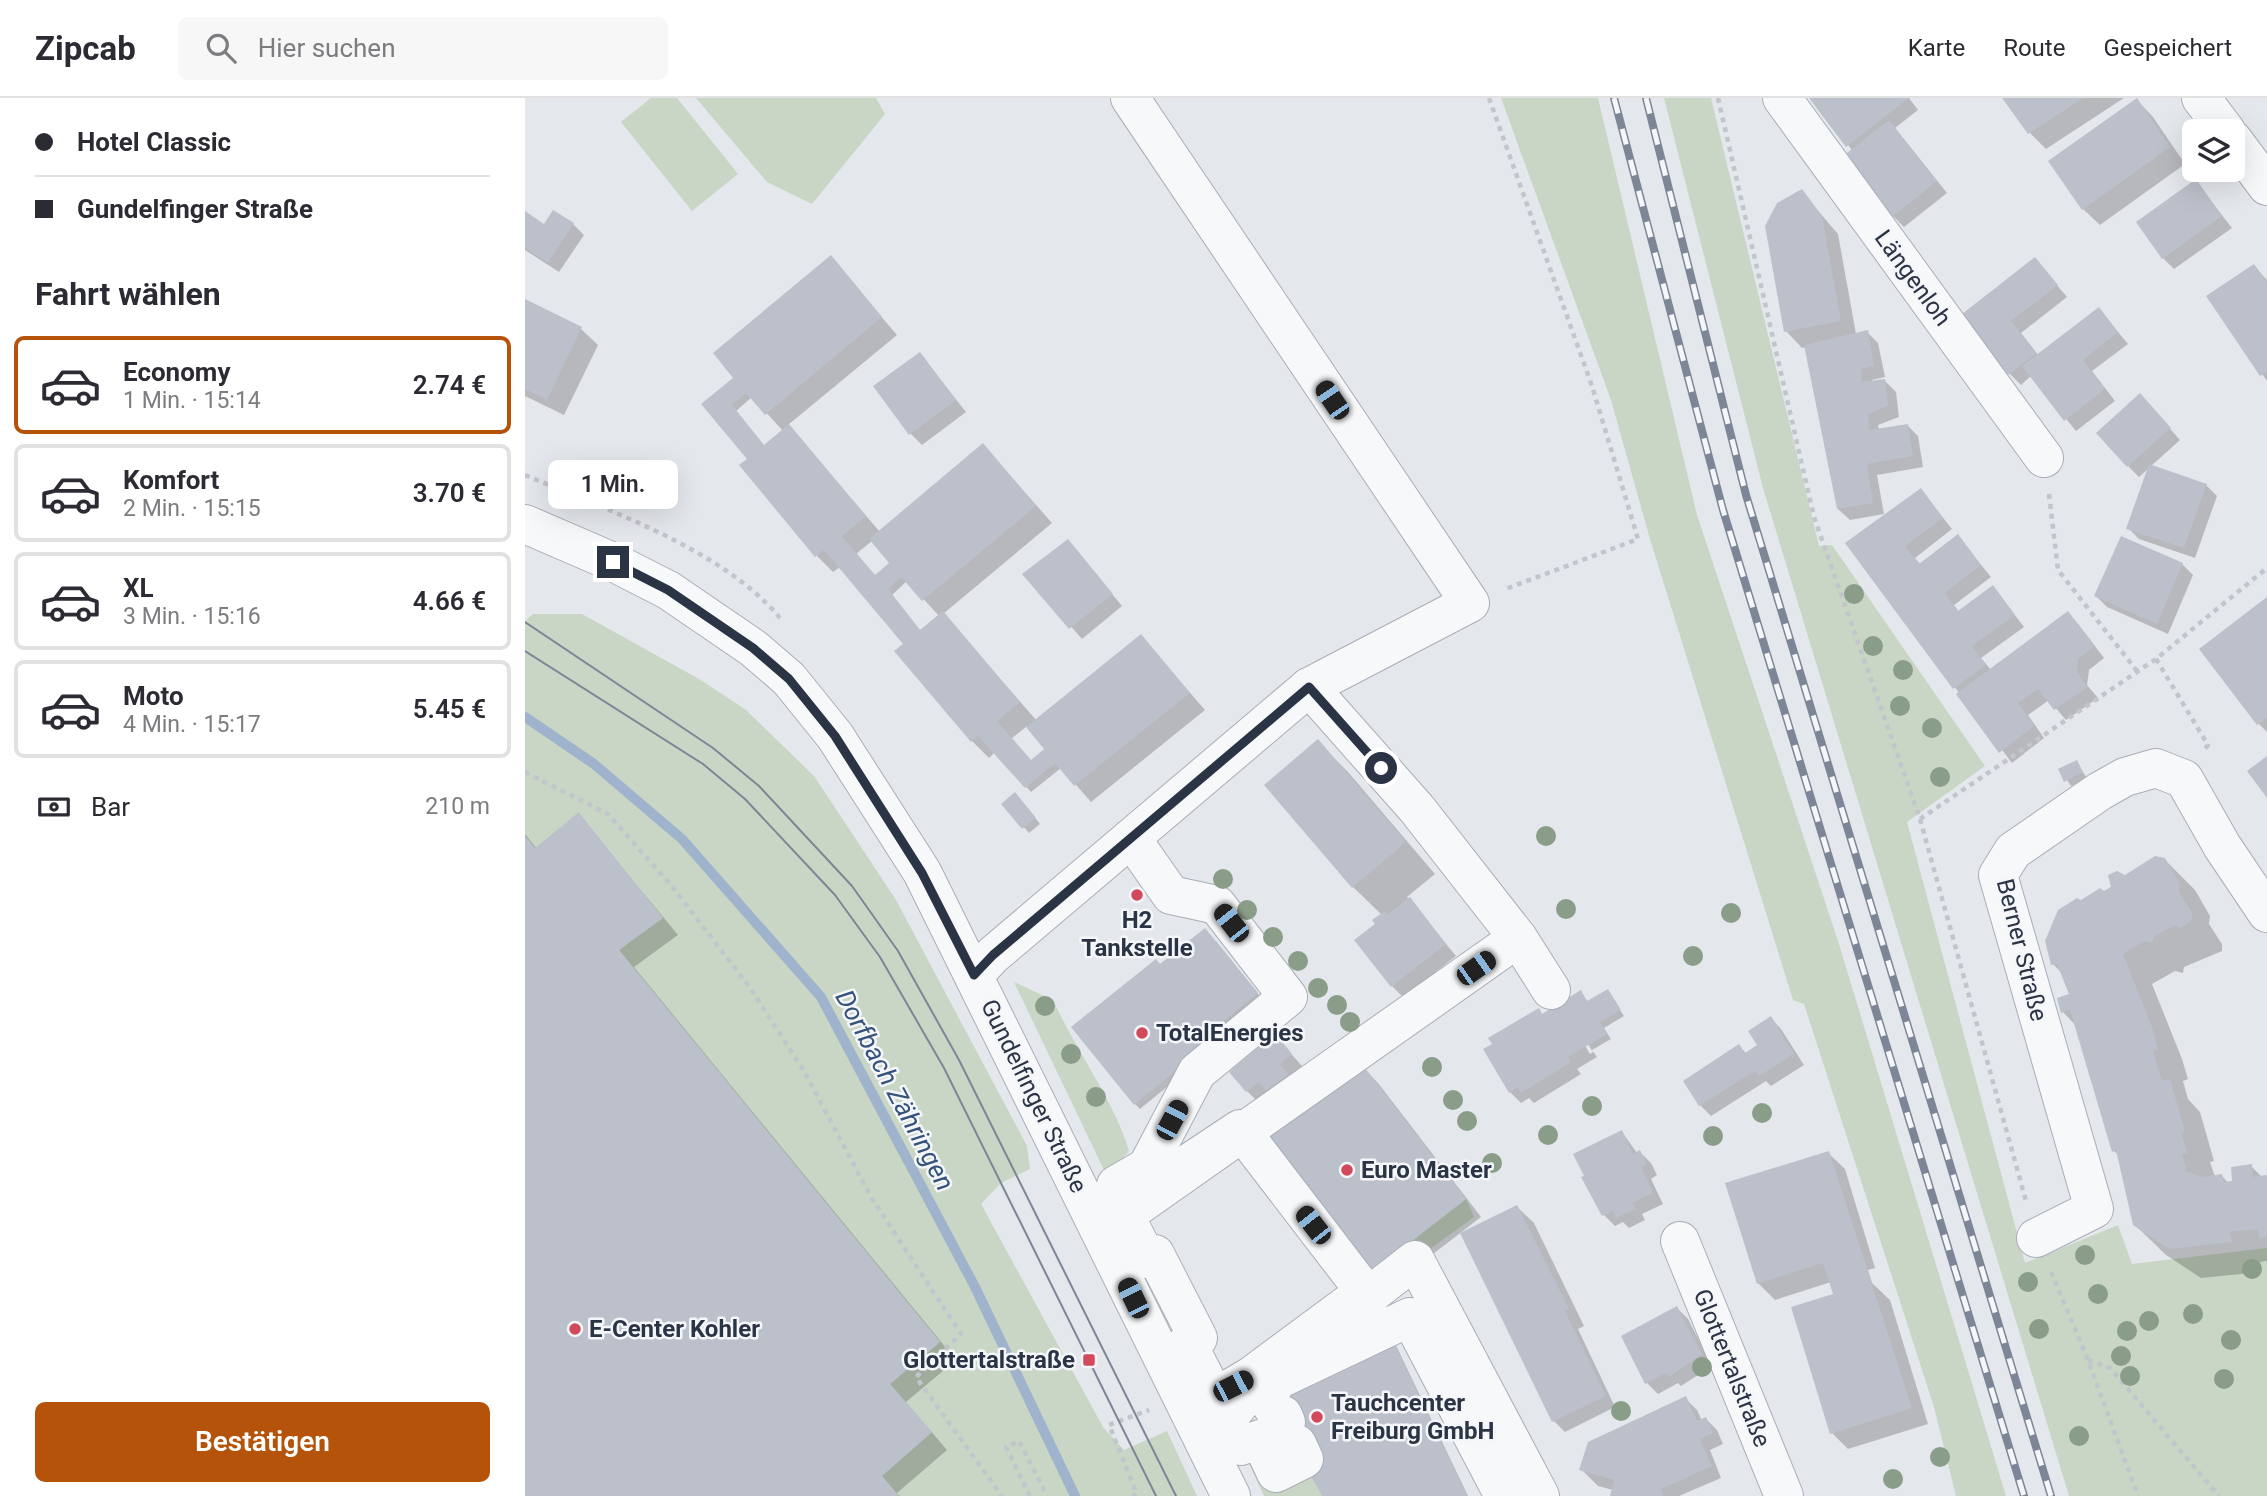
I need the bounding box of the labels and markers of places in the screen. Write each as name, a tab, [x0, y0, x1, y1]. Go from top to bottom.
marker: H2 Tankstelle	[1129, 887, 1145, 903]
place label: H2 Tankstelle	[1081, 906, 1193, 962]
place label: TotalEnergies	[1156, 1019, 1304, 1047]
marker: TotalEnergies	[1134, 1025, 1150, 1041]
place label: Euro Master	[1361, 1156, 1492, 1184]
marker: Euro Master	[1339, 1162, 1355, 1178]
place label: E-Center Kohler	[589, 1315, 760, 1343]
marker: E-Center Kohler	[567, 1321, 583, 1337]
place label: Glottertalstraße	[903, 1346, 1075, 1374]
marker: Glottertalstraße	[1081, 1352, 1097, 1368]
place label: Tauchcenter Freiburg GmbH	[1331, 1389, 1495, 1445]
marker: Tauchcenter Freiburg GmbH	[1309, 1409, 1325, 1425]

